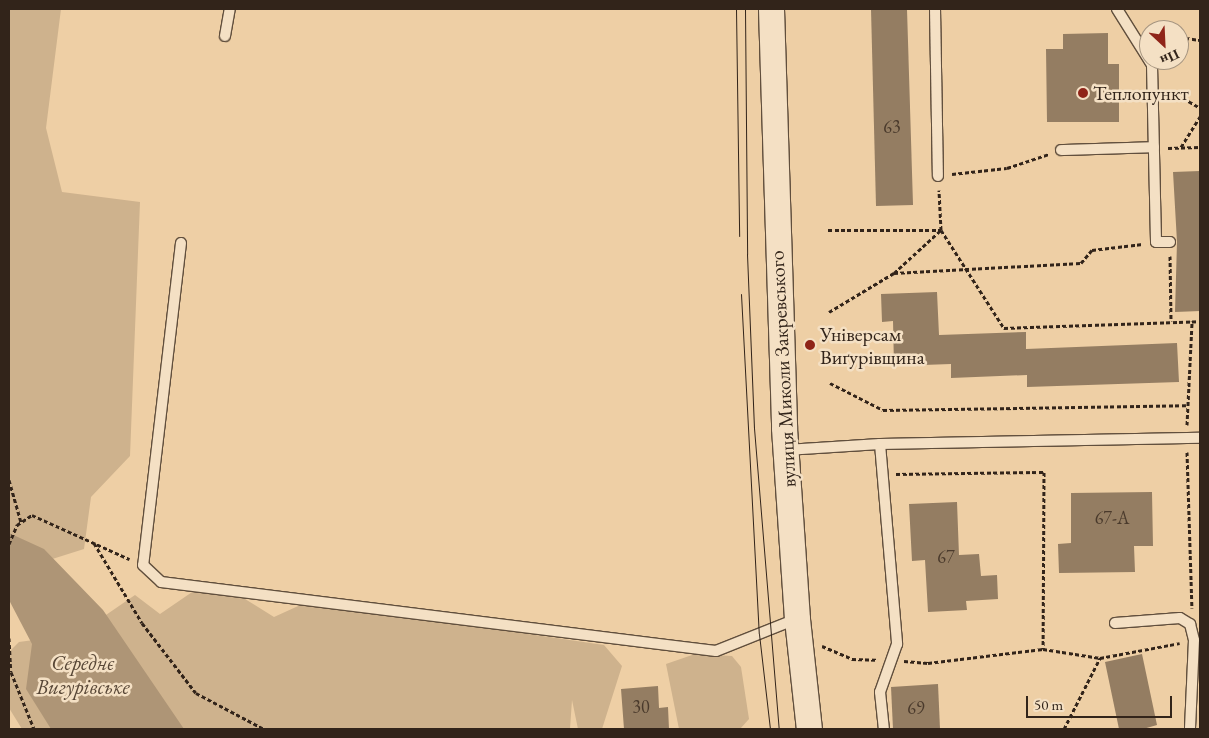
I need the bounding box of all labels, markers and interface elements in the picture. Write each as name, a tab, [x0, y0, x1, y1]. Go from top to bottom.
north arrow	[1139, 20, 1189, 70]
text: Пн	[1157, 45, 1182, 70]
place label: Теплопункт	[1093, 81, 1189, 105]
marker: Теплопункт	[1077, 87, 1089, 99]
house number: 63	[883, 116, 901, 138]
street label: вулиця Миколи Закревського	[765, 250, 801, 488]
place label: Універсам Виґурівщина	[820, 322, 925, 369]
marker: Універсам Виґурівщина	[804, 339, 816, 351]
house number: 67-А	[1095, 507, 1129, 529]
house number: 67	[937, 546, 955, 568]
water label: Середнє Вигурівське	[36, 650, 130, 700]
scale bar	[1029, 686, 1175, 718]
text: 50 m	[1034, 695, 1063, 714]
house number: 30	[632, 696, 650, 718]
house number: 69	[907, 697, 925, 719]

